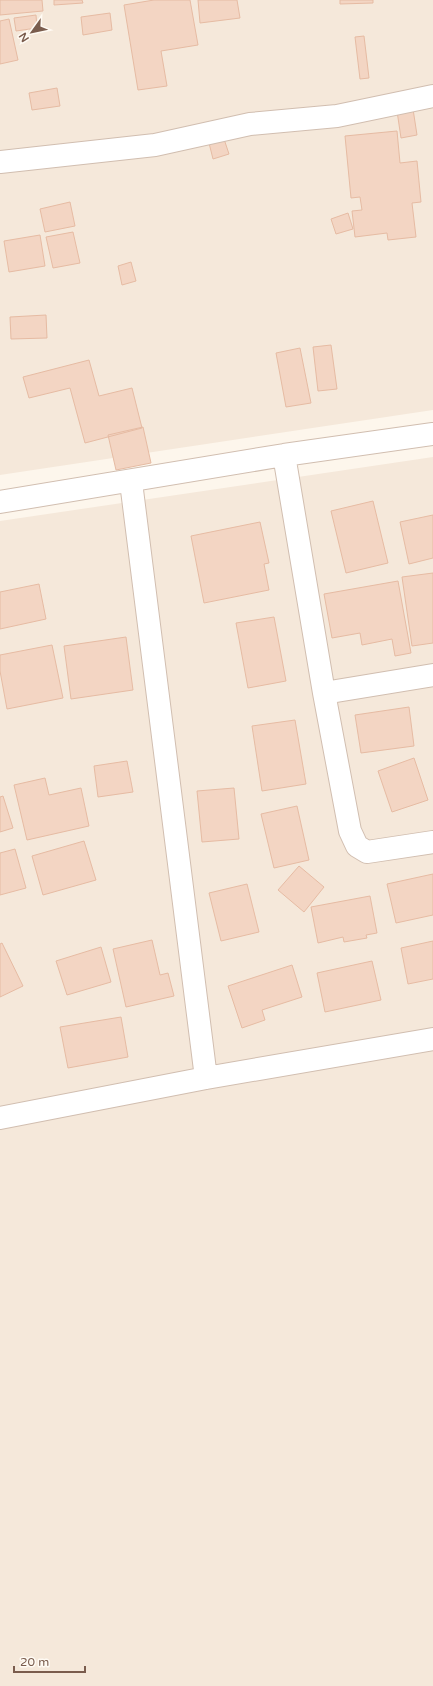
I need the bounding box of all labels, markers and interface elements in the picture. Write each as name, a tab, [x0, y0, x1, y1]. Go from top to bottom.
north arrow	[12, 12, 52, 52]
text: N	[16, 30, 32, 44]
scale bar	[14, 1648, 85, 1674]
text: 20 m	[20, 1655, 49, 1669]

